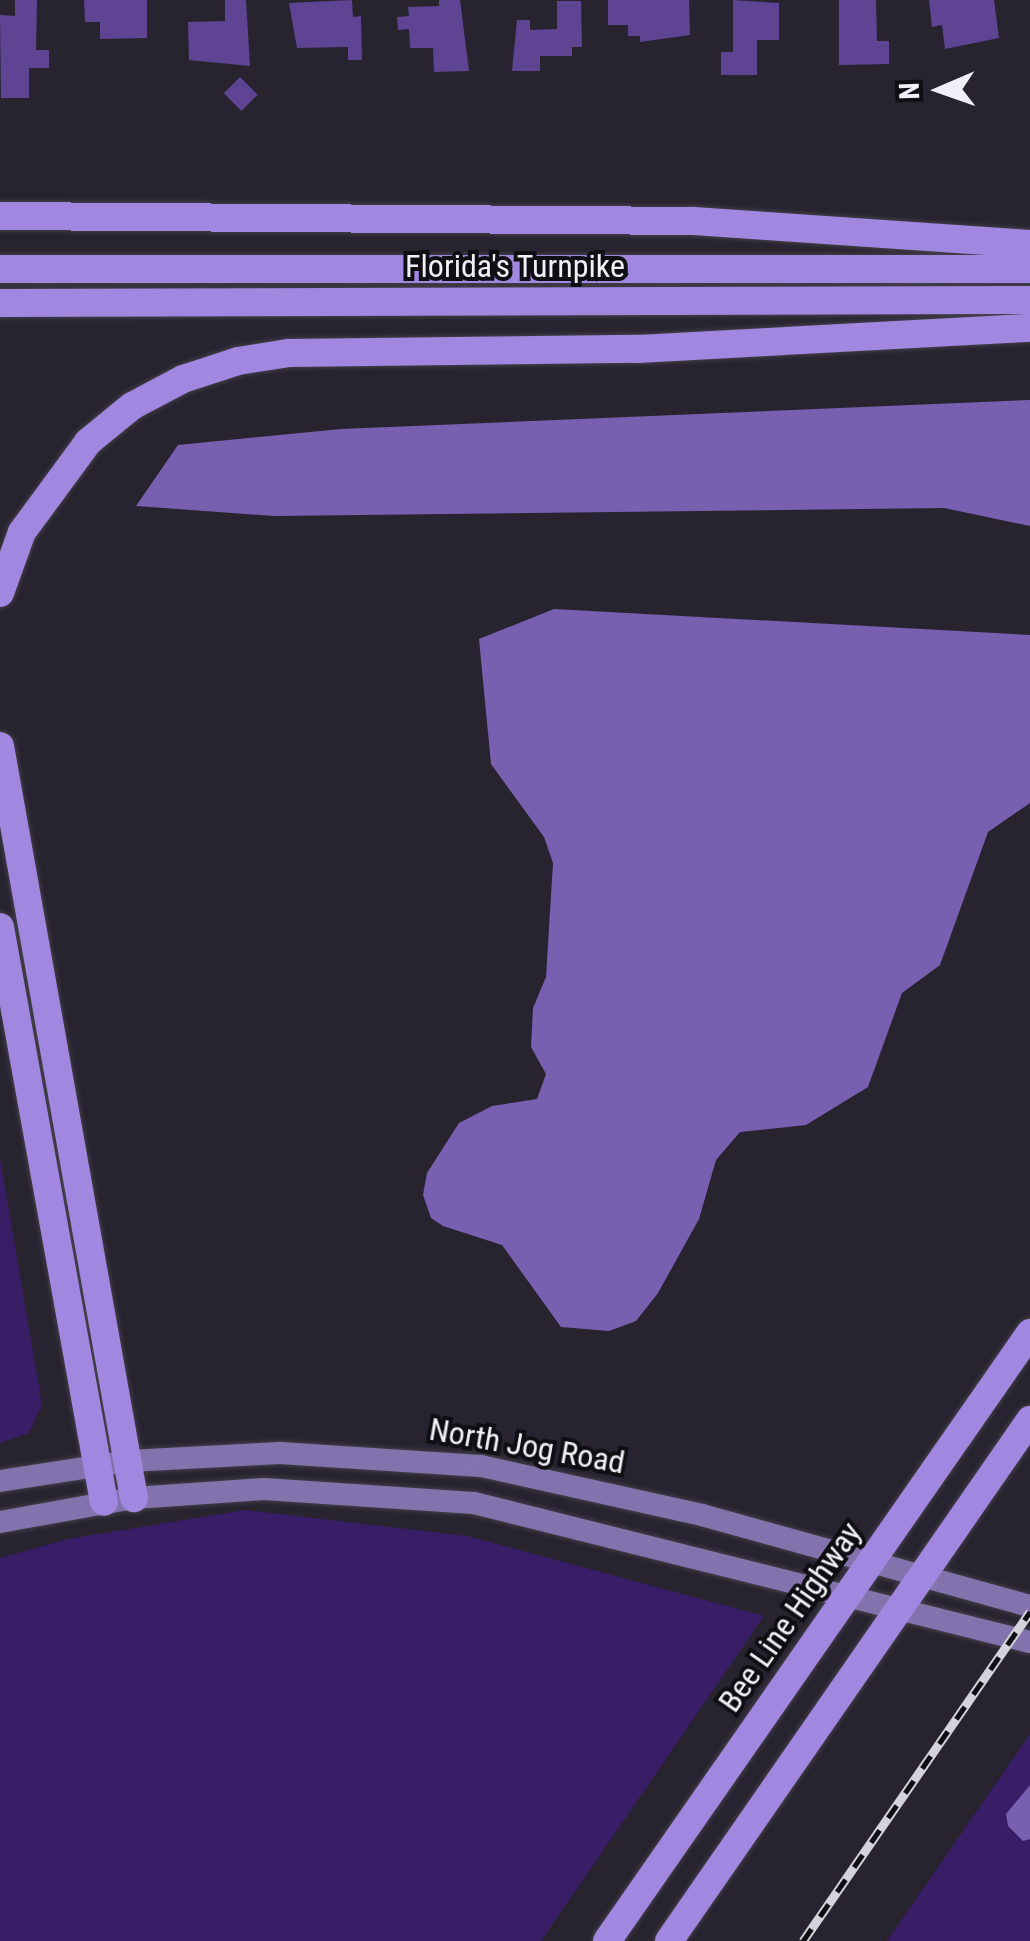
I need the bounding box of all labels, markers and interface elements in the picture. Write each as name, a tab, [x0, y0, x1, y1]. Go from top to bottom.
north arrow	[890, 40, 990, 140]
text: N	[893, 82, 926, 100]
street label: Florida's Turnpike	[405, 247, 625, 285]
street label: North Jog Road	[426, 1410, 628, 1482]
street label: Bee Line Highway	[710, 1515, 870, 1719]

